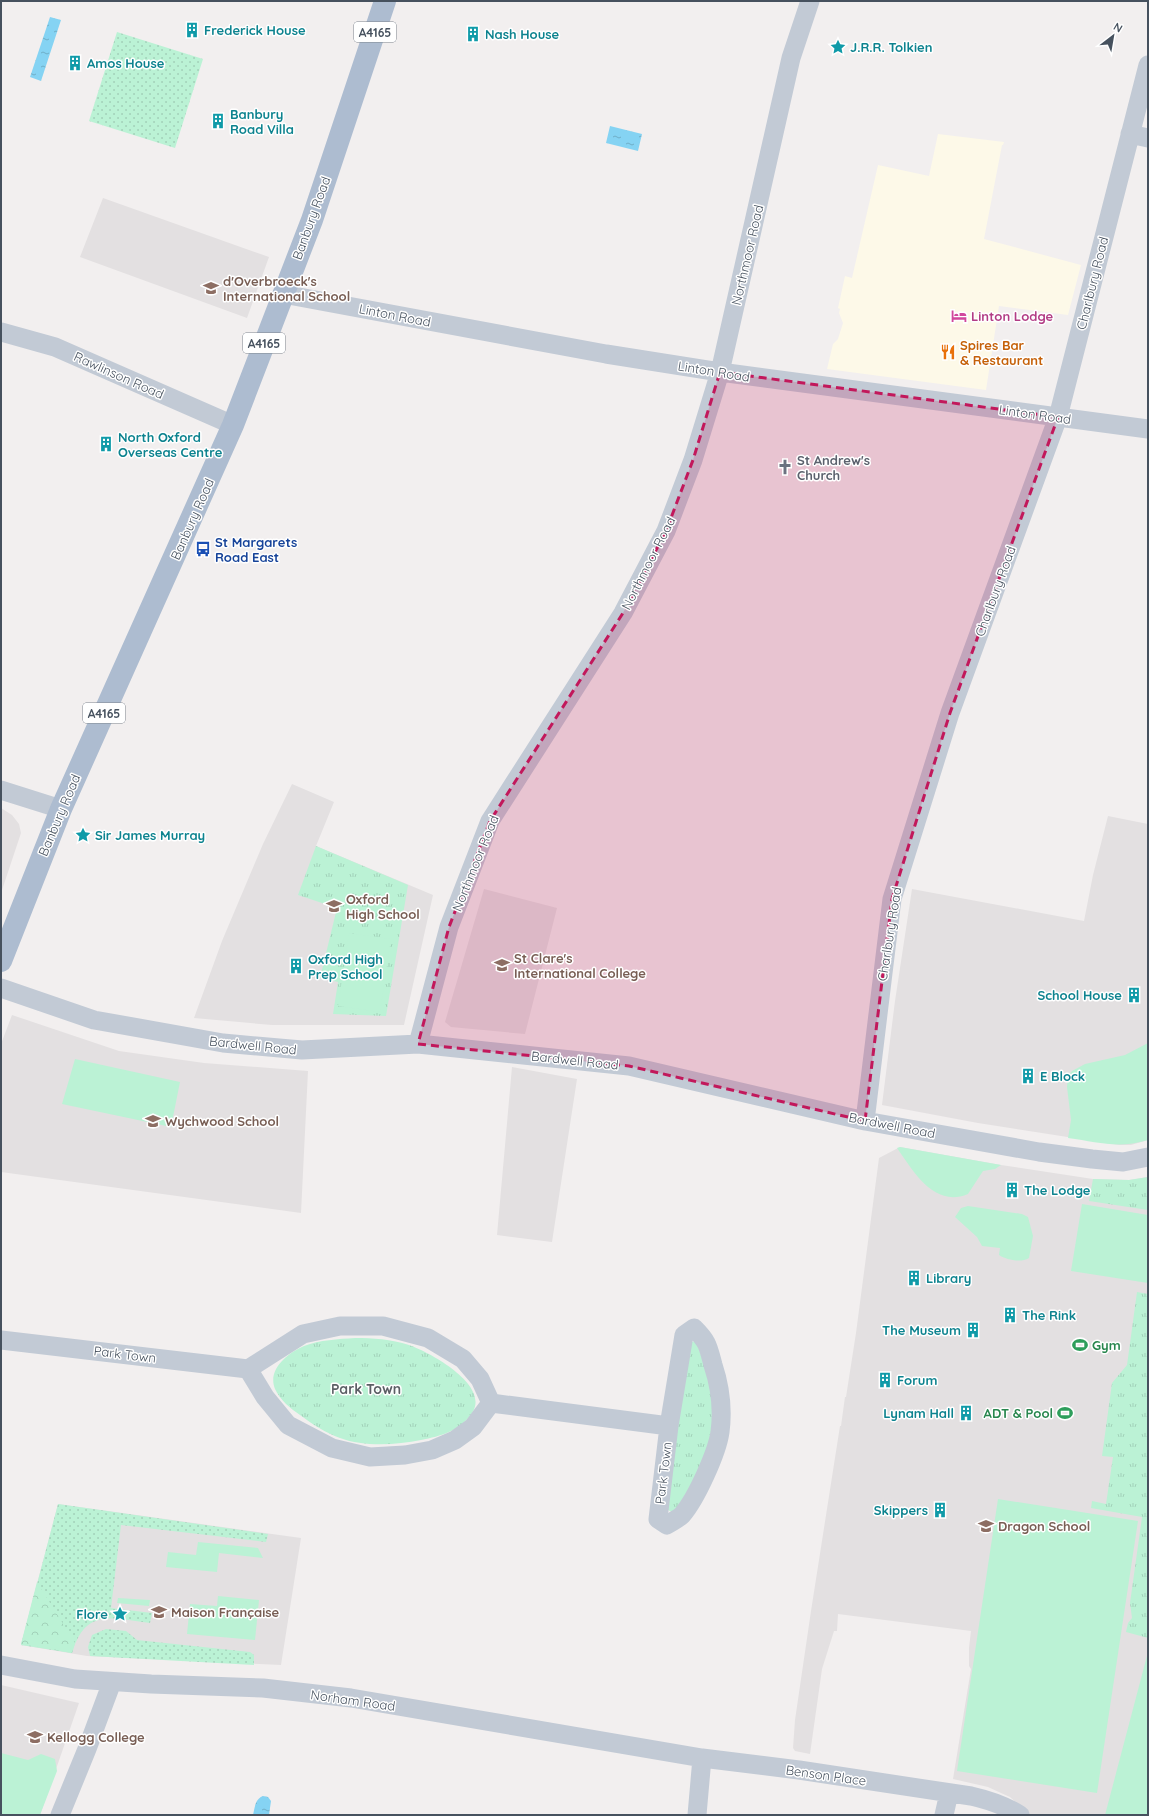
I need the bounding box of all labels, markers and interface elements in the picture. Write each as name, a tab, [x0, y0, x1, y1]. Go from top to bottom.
north arrow	[1093, 16, 1133, 56]
text: N	[1111, 19, 1125, 36]
building icon: Frederick House	[183, 21, 201, 39]
place label: Frederick House	[204, 22, 306, 38]
road number: A4165	[354, 22, 396, 42]
building icon: Nash House	[464, 25, 482, 43]
place label: Nash House	[485, 26, 560, 42]
place icon: J.R.R. Tolkien	[829, 38, 847, 56]
place label: J.R.R. Tolkien	[850, 39, 932, 55]
building icon: Amos House	[66, 54, 84, 72]
place label: Amos House	[87, 55, 165, 71]
place label: Banbury Road Villa	[230, 106, 294, 137]
building icon: Banbury Road Villa	[209, 112, 227, 130]
street label: Banbury Road	[289, 174, 333, 262]
street label: Northmoor Road	[728, 203, 766, 307]
street label: Charlbury Road	[1073, 235, 1111, 331]
place label: d'Overbroeck's International School	[223, 273, 350, 304]
school or university icon: d'Overbroeck's International School	[202, 279, 220, 297]
street label: Linton Road	[358, 300, 432, 330]
hotel icon: Linton Lodge	[950, 307, 968, 325]
place label: Linton Lodge	[971, 308, 1053, 324]
road number: A4165	[243, 333, 285, 353]
place label: Spires Bar & Restaurant	[960, 337, 1043, 368]
restaurant icon: Spires Bar & Restaurant	[939, 343, 957, 361]
street label: Rawlinson Road	[71, 348, 167, 402]
street label: Linton Road	[677, 357, 751, 385]
street label: Linton Road	[998, 401, 1072, 427]
place label: North Oxford Overseas Centre	[118, 429, 223, 460]
building icon: North Oxford Overseas Centre	[97, 435, 115, 453]
place label: St Andrew's Church	[797, 452, 870, 483]
church icon: St Andrew's Church	[776, 458, 794, 476]
street label: Banbury Road	[167, 476, 217, 562]
street label: Northmoor Road	[618, 514, 678, 612]
place label: St Margarets Road East	[215, 534, 297, 565]
bus stop icon: St Margarets Road East	[194, 540, 212, 558]
street label: Charlbury Road	[971, 544, 1019, 638]
road number: A4165	[83, 703, 125, 723]
street label: Banbury Road	[35, 772, 83, 858]
street label: Northmoor Road	[448, 812, 502, 914]
place icon: Sir James Murray	[74, 826, 92, 844]
place label: Sir James Murray	[95, 827, 205, 843]
street label: Charlbury Road	[874, 886, 904, 982]
place label: Oxford High School	[346, 891, 420, 922]
school or university icon: Oxford High School	[325, 897, 343, 915]
place label: St Clare's International College	[514, 950, 646, 981]
place label: Oxford High Prep School	[308, 951, 383, 982]
school or university icon: St Clare's International College	[493, 956, 511, 974]
building icon: Oxford High Prep School	[287, 957, 305, 975]
building icon: School House	[1125, 986, 1143, 1004]
place label: School House	[1037, 987, 1122, 1003]
street label: Bardwell Road	[208, 1032, 298, 1058]
street label: Bardwell Road	[530, 1047, 620, 1073]
building icon: E Block	[1019, 1067, 1037, 1085]
place label: E Block	[1040, 1068, 1085, 1084]
street label: Bardwell Road	[847, 1109, 937, 1141]
school or university icon: Wychwood School	[144, 1112, 162, 1130]
place label: Wychwood School	[165, 1113, 279, 1129]
building icon: The Lodge	[1003, 1181, 1021, 1199]
place label: The Lodge	[1024, 1182, 1091, 1198]
building icon: Library	[905, 1269, 923, 1287]
place label: Library	[926, 1270, 971, 1286]
building icon: The Rink	[1001, 1306, 1019, 1324]
place label: The Rink	[1022, 1307, 1076, 1323]
building icon: The Museum	[964, 1321, 982, 1339]
place label: The Museum	[882, 1322, 961, 1338]
sports icon: Gym	[1071, 1336, 1089, 1354]
place label: Gym	[1092, 1337, 1121, 1353]
street label: Park Town	[93, 1342, 157, 1366]
building icon: Forum	[876, 1371, 894, 1389]
place label: Forum	[897, 1372, 937, 1388]
district label: Park Town	[331, 1380, 401, 1398]
building icon: Lynam Hall	[957, 1404, 975, 1422]
sports icon: ADT & Pool	[1056, 1404, 1074, 1422]
place label: Lynam Hall	[883, 1405, 954, 1421]
place label: ADT & Pool	[984, 1405, 1053, 1421]
street label: Park Town	[651, 1441, 675, 1505]
building icon: Skippers	[931, 1501, 949, 1519]
place label: Skippers	[874, 1502, 928, 1518]
school or university icon: Dragon School	[977, 1517, 995, 1535]
place label: Dragon School	[998, 1518, 1090, 1534]
school or university icon: Maison Française	[150, 1603, 168, 1621]
place label: Maison Française	[171, 1604, 279, 1620]
place icon: Flore	[111, 1605, 129, 1623]
place label: Flore	[76, 1606, 108, 1622]
street label: Norham Road	[310, 1686, 396, 1714]
school or university icon: Kellogg College	[26, 1728, 44, 1746]
place label: Kellogg College	[47, 1729, 145, 1745]
street label: Benson Place	[785, 1761, 867, 1789]

